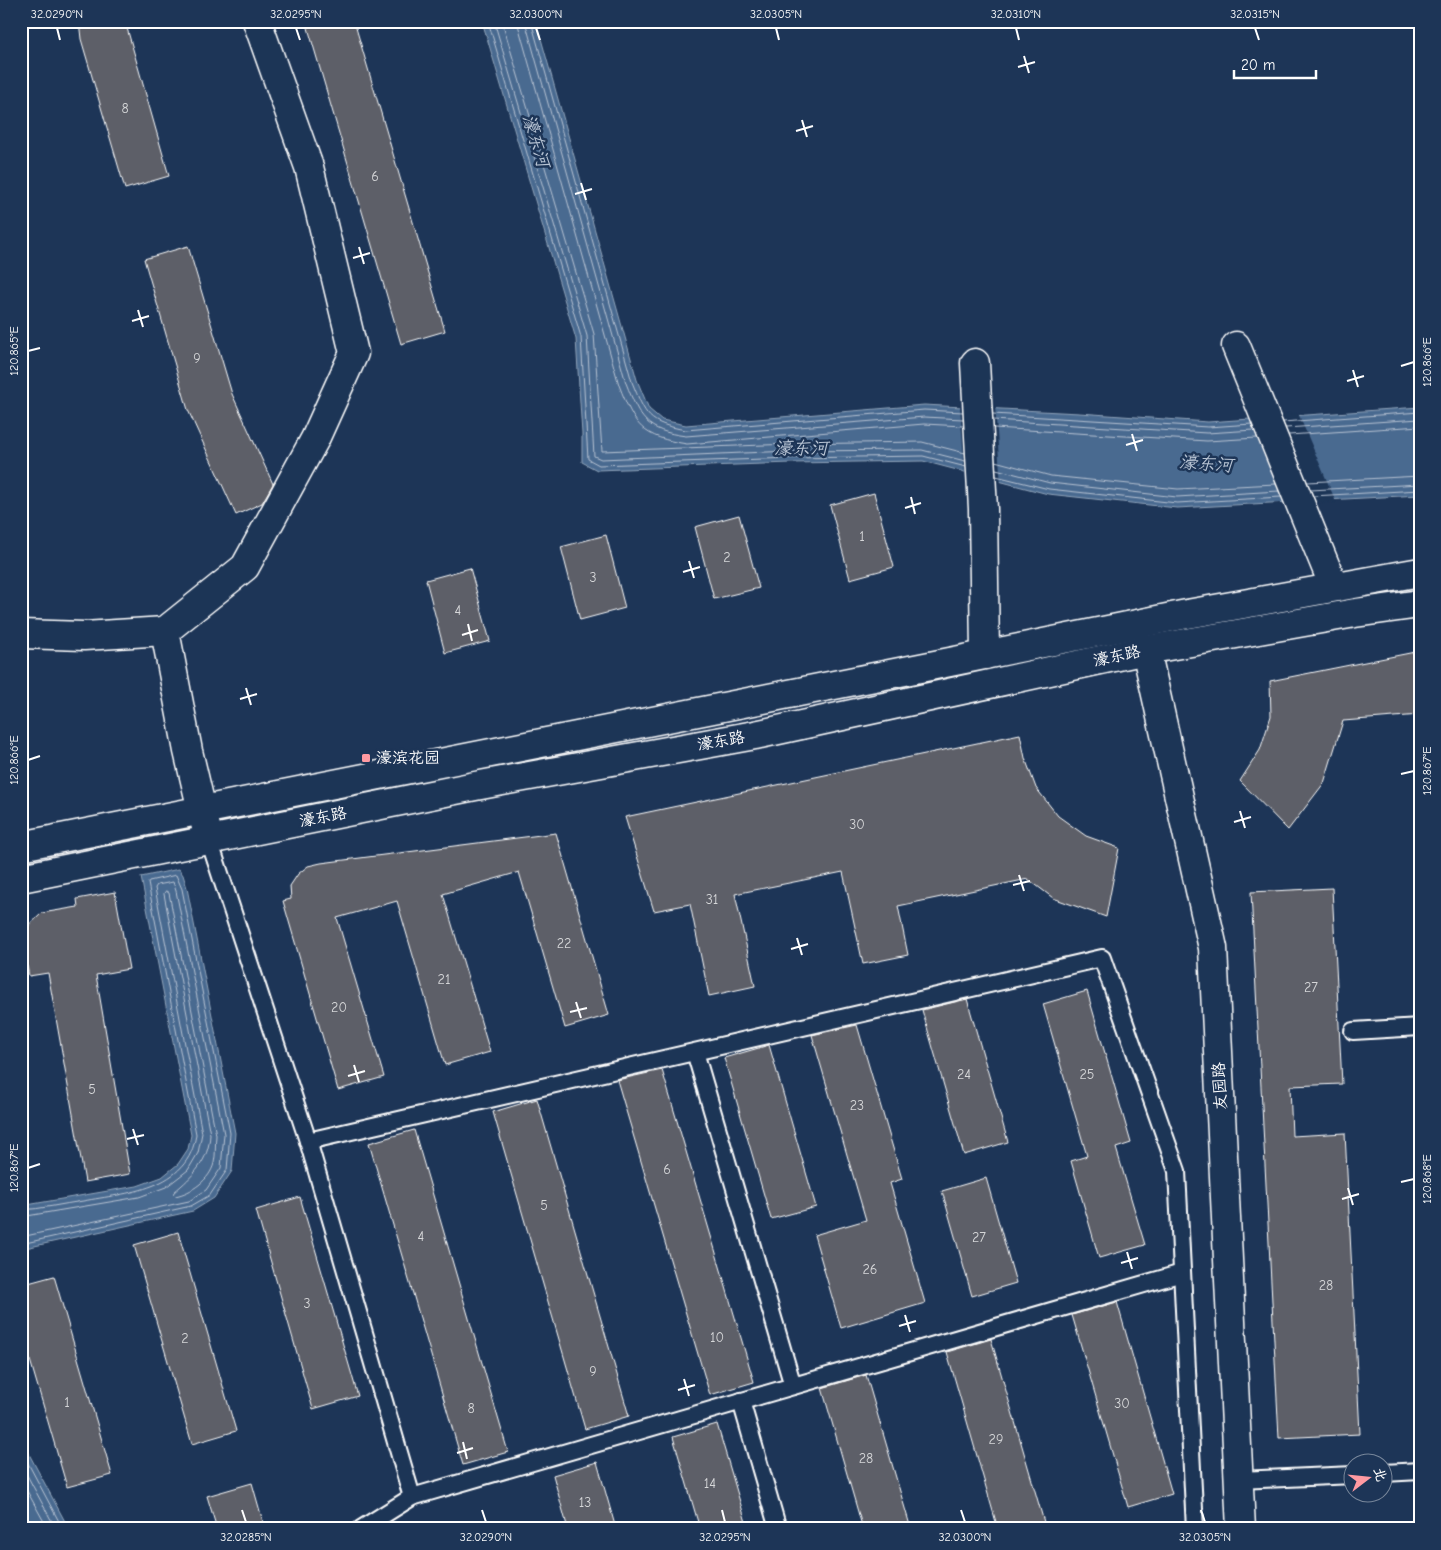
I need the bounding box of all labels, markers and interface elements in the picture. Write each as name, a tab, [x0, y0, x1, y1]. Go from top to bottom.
text: 32.0290°N	[31, 7, 83, 21]
text: 32.0295°N	[270, 7, 322, 21]
text: 32.0300°N	[509, 7, 563, 21]
text: 32.0305°N	[750, 7, 802, 21]
text: 32.0310°N	[991, 7, 1041, 21]
text: 32.0315°N	[1230, 7, 1280, 21]
scale bar	[1234, 48, 1316, 80]
text: 20 m	[1241, 56, 1275, 74]
house number: 8	[121, 100, 129, 117]
water label: 濠东河	[518, 112, 555, 173]
house number: 6	[371, 168, 379, 185]
text: 120.865°E	[7, 326, 21, 376]
text: 120.866°E	[1420, 337, 1434, 387]
house number: 9	[193, 350, 201, 367]
water label: 濠东河	[774, 438, 831, 459]
water label: 濠东河	[1178, 452, 1237, 477]
house number: 1	[859, 528, 865, 545]
house number: 2	[723, 549, 731, 566]
house number: 3	[589, 569, 597, 586]
house number: 4	[455, 602, 462, 619]
street label: 濠东路	[1092, 642, 1142, 670]
street label: 濠东路	[696, 728, 746, 754]
text: 120.866°E	[7, 735, 21, 785]
text: 120.867°E	[1420, 747, 1434, 795]
place label: 濠滨花园	[376, 749, 440, 767]
marker: 濠滨花园	[360, 752, 372, 764]
street label: 濠东路	[298, 804, 348, 830]
house number: 30	[849, 816, 865, 833]
house number: 31	[706, 891, 718, 908]
house number: 22	[557, 935, 571, 952]
house number: 21	[438, 971, 450, 988]
house number: 27	[1304, 979, 1318, 996]
house number: 20	[331, 999, 347, 1016]
street label: 友园路	[1210, 1062, 1230, 1110]
house number: 24	[957, 1066, 971, 1083]
house number: 25	[1080, 1066, 1094, 1083]
house number: 5	[88, 1081, 96, 1098]
house number: 23	[850, 1097, 864, 1114]
text: 120.867°E	[7, 1144, 21, 1192]
text: 120.868°E	[1420, 1154, 1434, 1204]
house number: 6	[663, 1161, 671, 1178]
house number: 5	[540, 1197, 548, 1214]
house number: 4	[418, 1228, 425, 1245]
house number: 27	[972, 1229, 986, 1246]
house number: 26	[863, 1261, 877, 1278]
house number: 28	[1319, 1277, 1333, 1294]
house number: 3	[303, 1295, 311, 1312]
house number: 10	[710, 1329, 724, 1346]
house number: 2	[181, 1330, 189, 1347]
house number: 9	[589, 1363, 597, 1380]
house number: 1	[64, 1394, 70, 1411]
house number: 30	[1114, 1395, 1130, 1412]
house number: 8	[467, 1400, 475, 1417]
house number: 29	[989, 1431, 1003, 1448]
house number: 28	[859, 1450, 873, 1467]
north arrow	[1344, 1452, 1394, 1502]
text: 北	[1370, 1465, 1390, 1484]
house number: 14	[704, 1475, 716, 1492]
house number: 13	[579, 1494, 591, 1511]
text: 32.0285°N	[220, 1530, 272, 1544]
text: 32.0290°N	[460, 1530, 512, 1544]
text: 32.0295°N	[699, 1530, 751, 1544]
text: 32.0300°N	[938, 1530, 992, 1544]
text: 32.0305°N	[1179, 1530, 1231, 1544]

